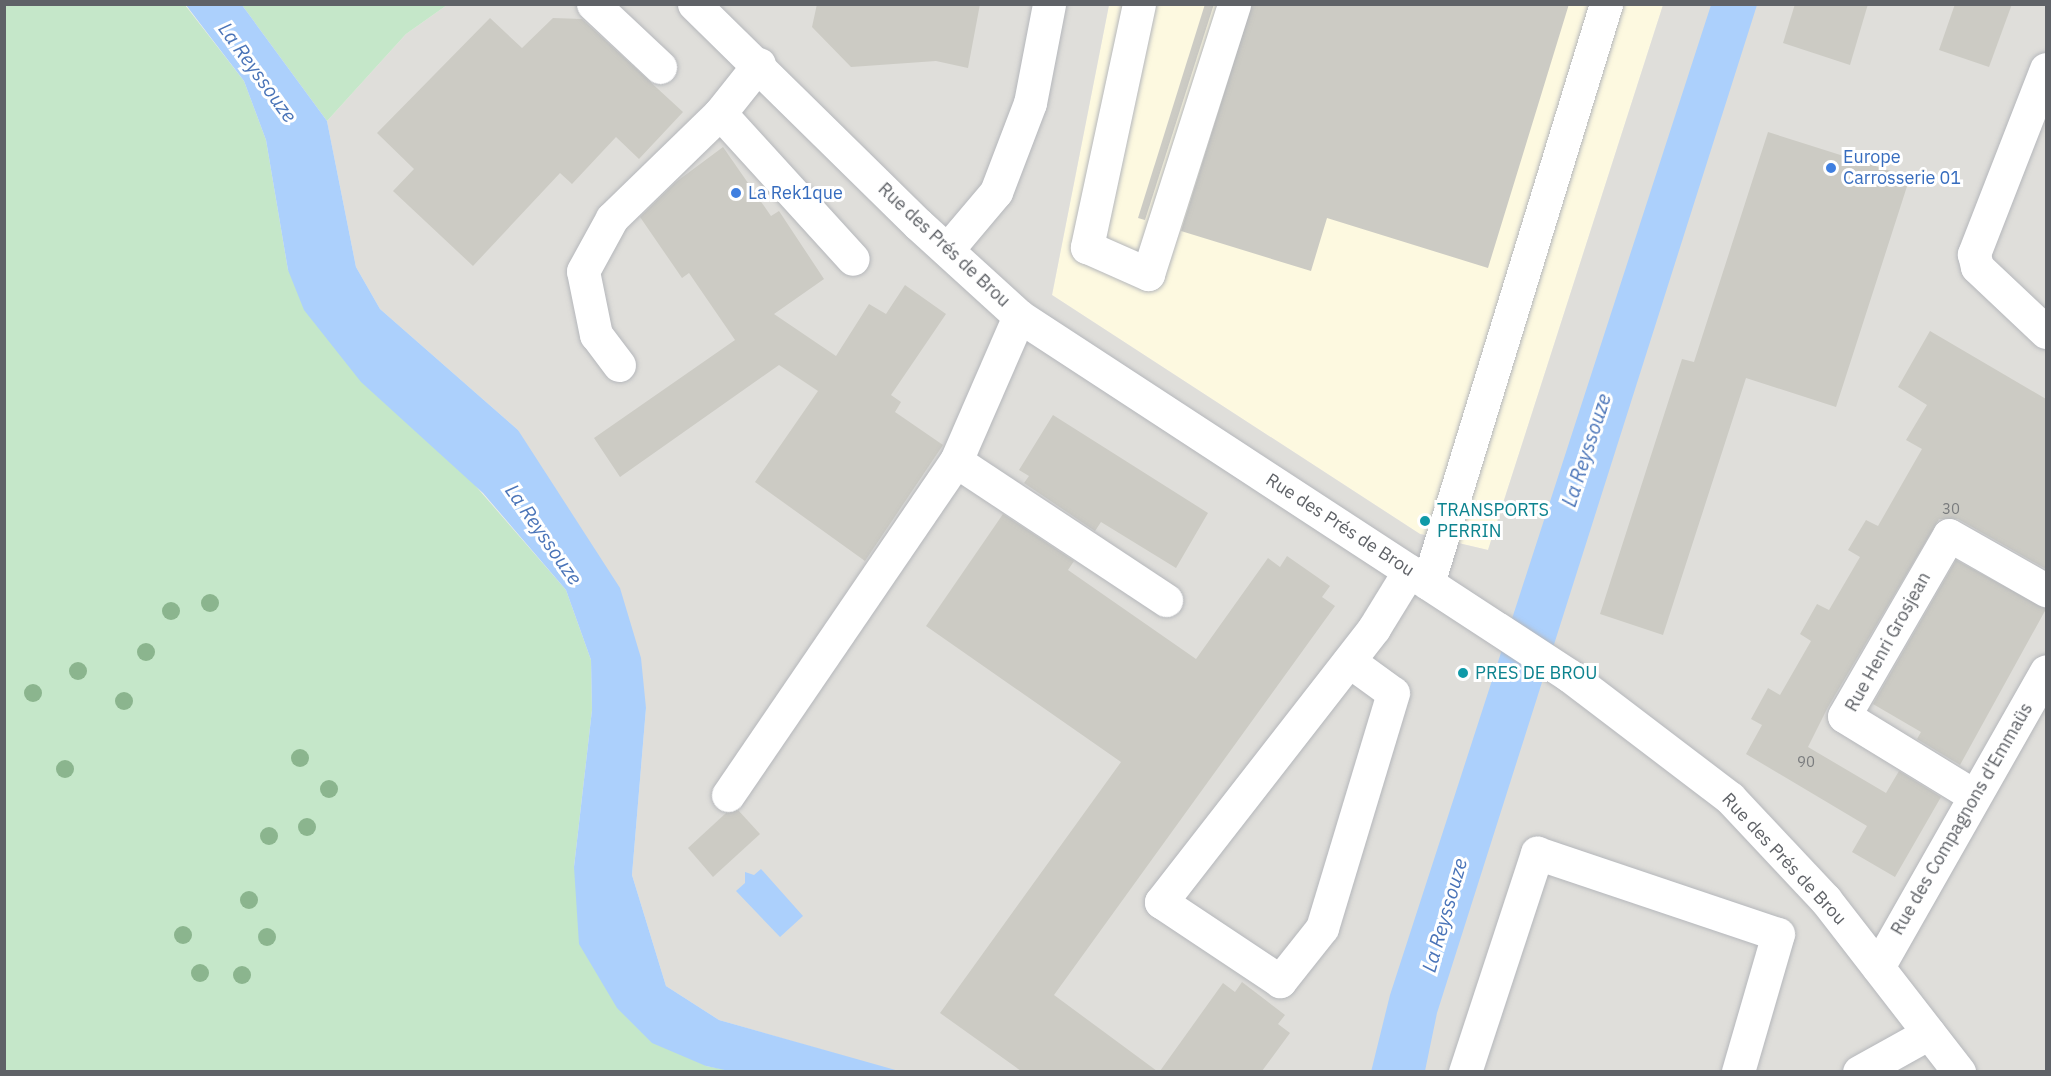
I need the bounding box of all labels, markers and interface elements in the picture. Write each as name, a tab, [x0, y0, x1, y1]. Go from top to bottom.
water label: La Reyssouze	[214, 17, 302, 127]
place label: Europe Carrosserie 01	[1843, 147, 1961, 190]
marker: Europe Carrosserie 01	[1824, 161, 1838, 175]
street label: Rue des Prés de Brou	[874, 178, 1014, 312]
place label: La Rek1que	[748, 182, 843, 204]
marker: La Rek1que	[729, 186, 743, 200]
water label: La Reyssouze	[1556, 390, 1616, 510]
street label: Rue des Prés de Brou	[1262, 469, 1418, 581]
water label: La Reyssouze	[500, 479, 588, 589]
place label: TRANSPORTS PERRIN	[1437, 500, 1549, 542]
house number: 30	[1942, 500, 1960, 518]
marker: TRANSPORTS PERRIN	[1418, 514, 1432, 528]
street label: Rue Henri Grosjean	[1841, 568, 1935, 716]
place label: PRES DE BROU	[1475, 662, 1597, 684]
marker: PRES DE BROU	[1456, 666, 1470, 680]
street label: Rue des Compagnons d'Emmaüs	[1886, 699, 2038, 939]
house number: 90	[1797, 753, 1815, 771]
street label: Rue des Prés de Brou	[1717, 789, 1851, 929]
water label: La Reyssouze	[1416, 855, 1472, 975]

